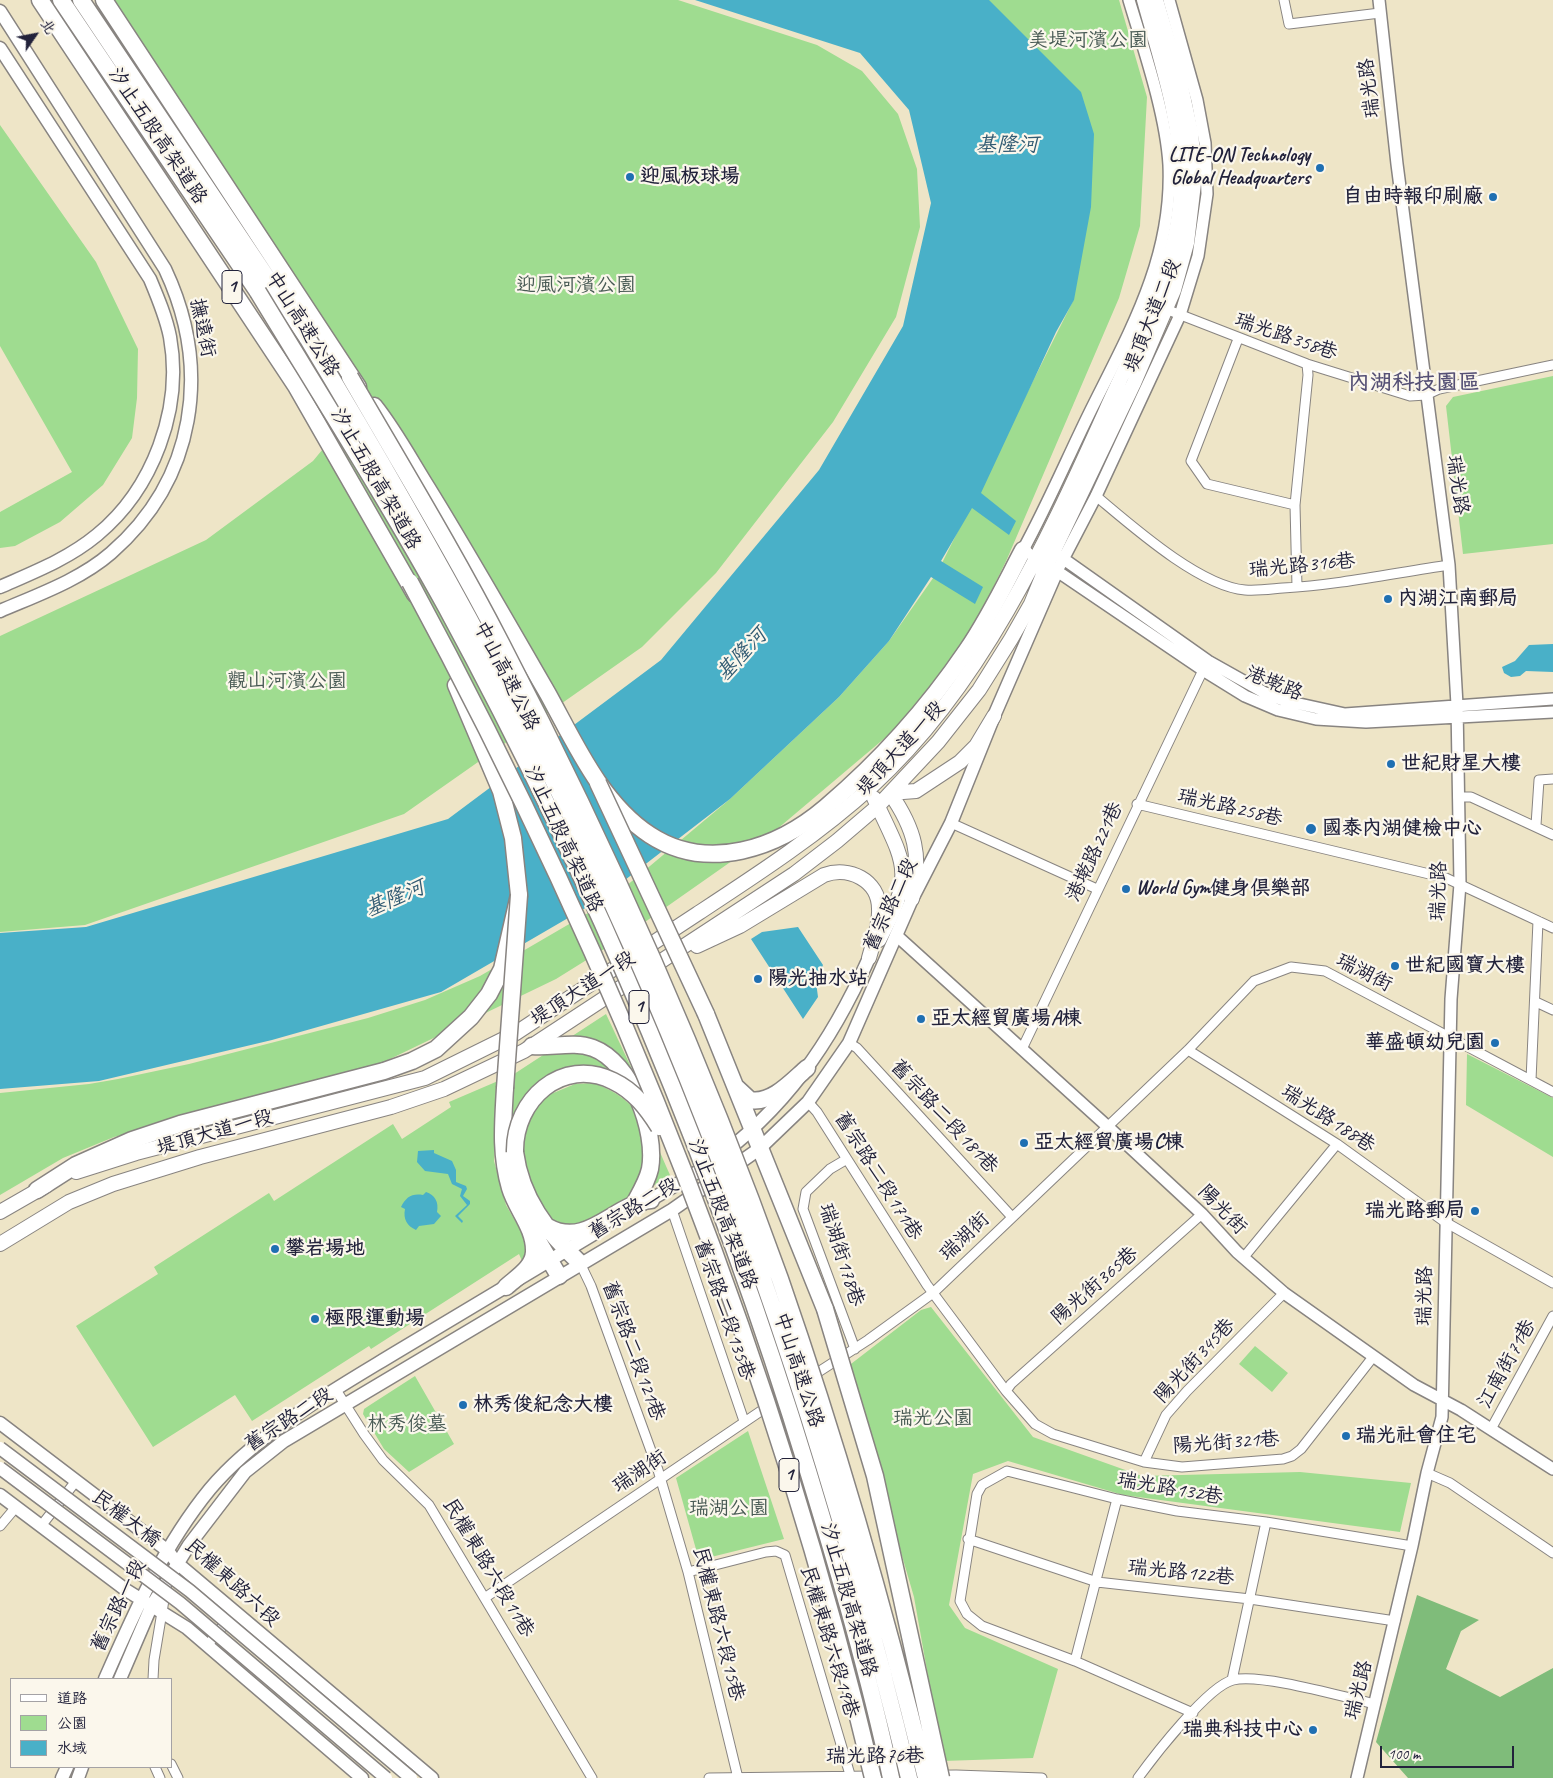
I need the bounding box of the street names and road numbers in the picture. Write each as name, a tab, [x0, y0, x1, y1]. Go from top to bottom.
street label: 瑞光路	[1354, 57, 1386, 119]
street label: 汐止五股高架道路	[102, 63, 212, 209]
street label: 堤頂大道二段	[1119, 256, 1187, 376]
street label: 中山高速公路	[260, 267, 344, 381]
road number: 1	[222, 270, 242, 304]
street label: 撫遠街	[184, 296, 220, 360]
street label: 瑞光路358巷	[1232, 308, 1340, 366]
street label: 汐止五股高架道路	[325, 404, 425, 554]
street label: 瑞光路	[1441, 454, 1473, 516]
street label: 瑞光路316巷	[1248, 549, 1356, 583]
street label: 中山高速公路	[468, 617, 544, 735]
street label: 港墘路	[1242, 662, 1306, 706]
street label: 堤頂大道一段	[852, 696, 950, 802]
street label: 汐止五股高架道路	[518, 761, 608, 917]
street label: 瑞光路258巷	[1175, 784, 1285, 832]
street label: 港墘路221巷	[1062, 798, 1128, 906]
street label: 舊宗路二段	[859, 855, 923, 955]
street label: 瑞光路	[1426, 861, 1452, 921]
street label: 堤頂大道一段	[526, 946, 640, 1032]
street label: 瑞湖街	[1332, 949, 1396, 997]
road number: 1	[629, 990, 649, 1024]
street label: 舊宗路二段181巷	[885, 1055, 1003, 1179]
street label: 瑞光路188巷	[1277, 1080, 1379, 1158]
street label: 堤頂大道一段	[154, 1105, 276, 1161]
street label: 舊宗路二段171巷	[829, 1107, 927, 1245]
street label: 汐止五股高架道路	[682, 1135, 762, 1293]
street label: 舊宗路二段	[585, 1173, 683, 1245]
street label: 陽光街	[1193, 1180, 1251, 1240]
street label: 瑞湖街178巷	[813, 1200, 869, 1310]
street label: 瑞湖街	[935, 1208, 995, 1266]
street label: 舊宗路二段135巷	[689, 1237, 759, 1383]
street label: 陽光街365巷	[1047, 1242, 1143, 1330]
street label: 瑞光路	[1412, 1266, 1438, 1326]
street label: 舊宗路二段121巷	[597, 1278, 669, 1424]
street label: 中山高速公路	[768, 1309, 828, 1431]
street label: 陽光街345巷	[1150, 1314, 1240, 1408]
street label: 江南街71巷	[1473, 1315, 1541, 1413]
street label: 舊宗路二段	[241, 1383, 337, 1457]
street label: 陽光街321巷	[1172, 1427, 1280, 1459]
street label: 瑞湖街	[608, 1445, 672, 1499]
road number: 1	[779, 1458, 799, 1492]
street label: 瑞光路132巷	[1115, 1468, 1225, 1510]
street label: 民權大橋	[87, 1485, 165, 1553]
street label: 民權東路六段11巷	[437, 1494, 539, 1642]
street label: 汐止五股高架道路	[814, 1520, 882, 1680]
street label: 民權東路六段	[179, 1534, 285, 1632]
street label: 民權東路六段15巷	[687, 1544, 749, 1704]
street label: 瑞光路122巷	[1127, 1555, 1235, 1591]
street label: 舊宗路一段	[86, 1556, 152, 1656]
street label: 民權東路六段19巷	[794, 1563, 864, 1721]
street label: 瑞光路	[1340, 1658, 1378, 1722]
street label: 瑞光路76巷	[826, 1745, 924, 1769]

